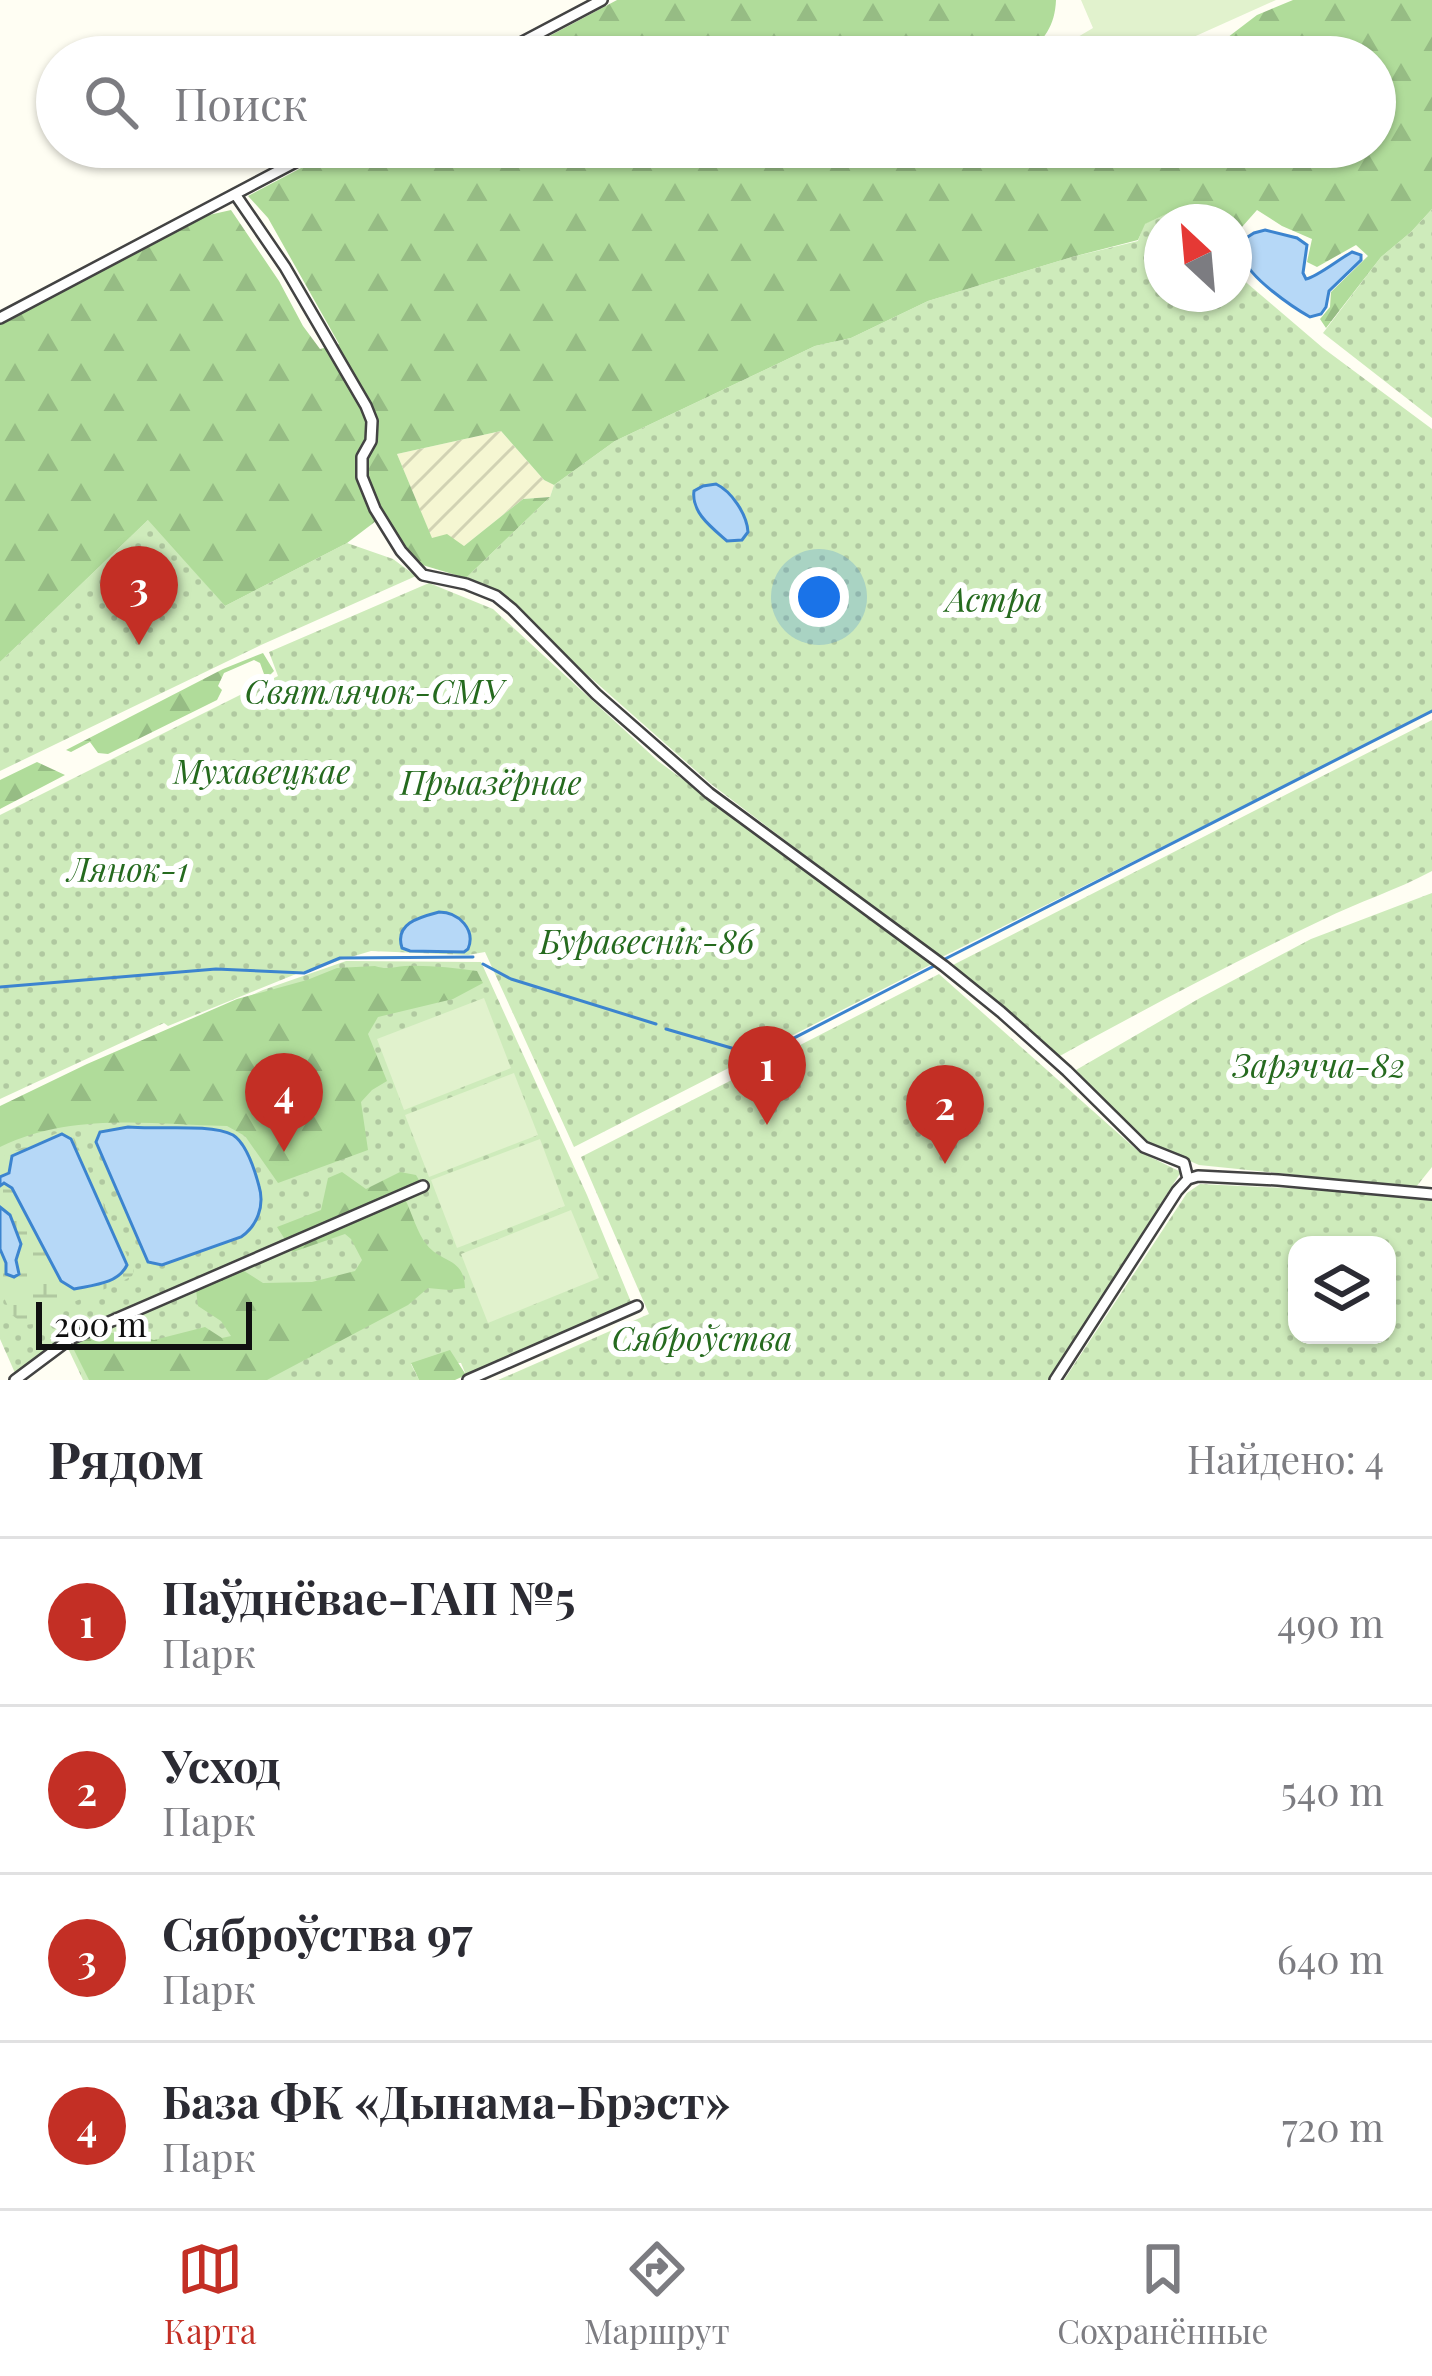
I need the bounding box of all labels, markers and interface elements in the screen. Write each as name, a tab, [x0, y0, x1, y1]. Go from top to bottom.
search box	[36, 36, 1396, 168]
icon: search	[78, 69, 144, 135]
text: Поиск	[174, 72, 308, 132]
north arrow	[1144, 204, 1252, 312]
pin: 3	[100, 546, 178, 645]
your location	[789, 567, 849, 627]
park label: Астра	[943, 576, 1042, 620]
park label: Святлячок-СМУ	[245, 668, 507, 712]
park label: Мухавецкае	[172, 748, 350, 792]
park label: Прыазёрнае	[398, 759, 582, 803]
park label: Лянок-1	[65, 846, 188, 890]
park label: Буравеснік-86	[538, 918, 755, 962]
pin: 1	[728, 1026, 806, 1125]
park label: Зарэчча-82	[1231, 1042, 1406, 1086]
pin: 4	[245, 1053, 323, 1152]
pin: 2	[906, 1065, 984, 1164]
map controls	[1288, 1236, 1396, 1344]
button: layers	[1288, 1236, 1396, 1344]
scale bar	[36, 1296, 252, 1349]
text: 200 m	[54, 1301, 147, 1345]
park label: Сяброўства	[612, 1315, 792, 1359]
text: Рядом	[48, 1424, 204, 1492]
text: Найдено: 4	[1187, 1432, 1384, 1484]
text: Паўднёвае-ГАП №5	[162, 1566, 575, 1626]
text: 1	[80, 1596, 94, 1648]
text: 490 m	[1277, 1596, 1384, 1648]
text: Парк	[162, 1626, 256, 1678]
text: Усход	[162, 1734, 280, 1794]
text: 2	[77, 1764, 97, 1816]
text: 540 m	[1281, 1764, 1384, 1816]
text: Парк	[162, 1794, 256, 1846]
text: Сяброўства 97	[162, 1902, 472, 1962]
text: 3	[77, 1932, 97, 1984]
text: 640 m	[1277, 1932, 1384, 1984]
text: Парк	[162, 1962, 256, 2014]
text: База ФК «Дынама-Брэст»	[162, 2070, 730, 2130]
text: 4	[77, 2100, 97, 2152]
text: 720 m	[1282, 2100, 1384, 2152]
text: Парк	[162, 2130, 256, 2182]
tab: Карта	[164, 2236, 256, 2352]
tab: Маршрут	[584, 2236, 730, 2352]
tab: Сохранённые	[1057, 2236, 1268, 2352]

